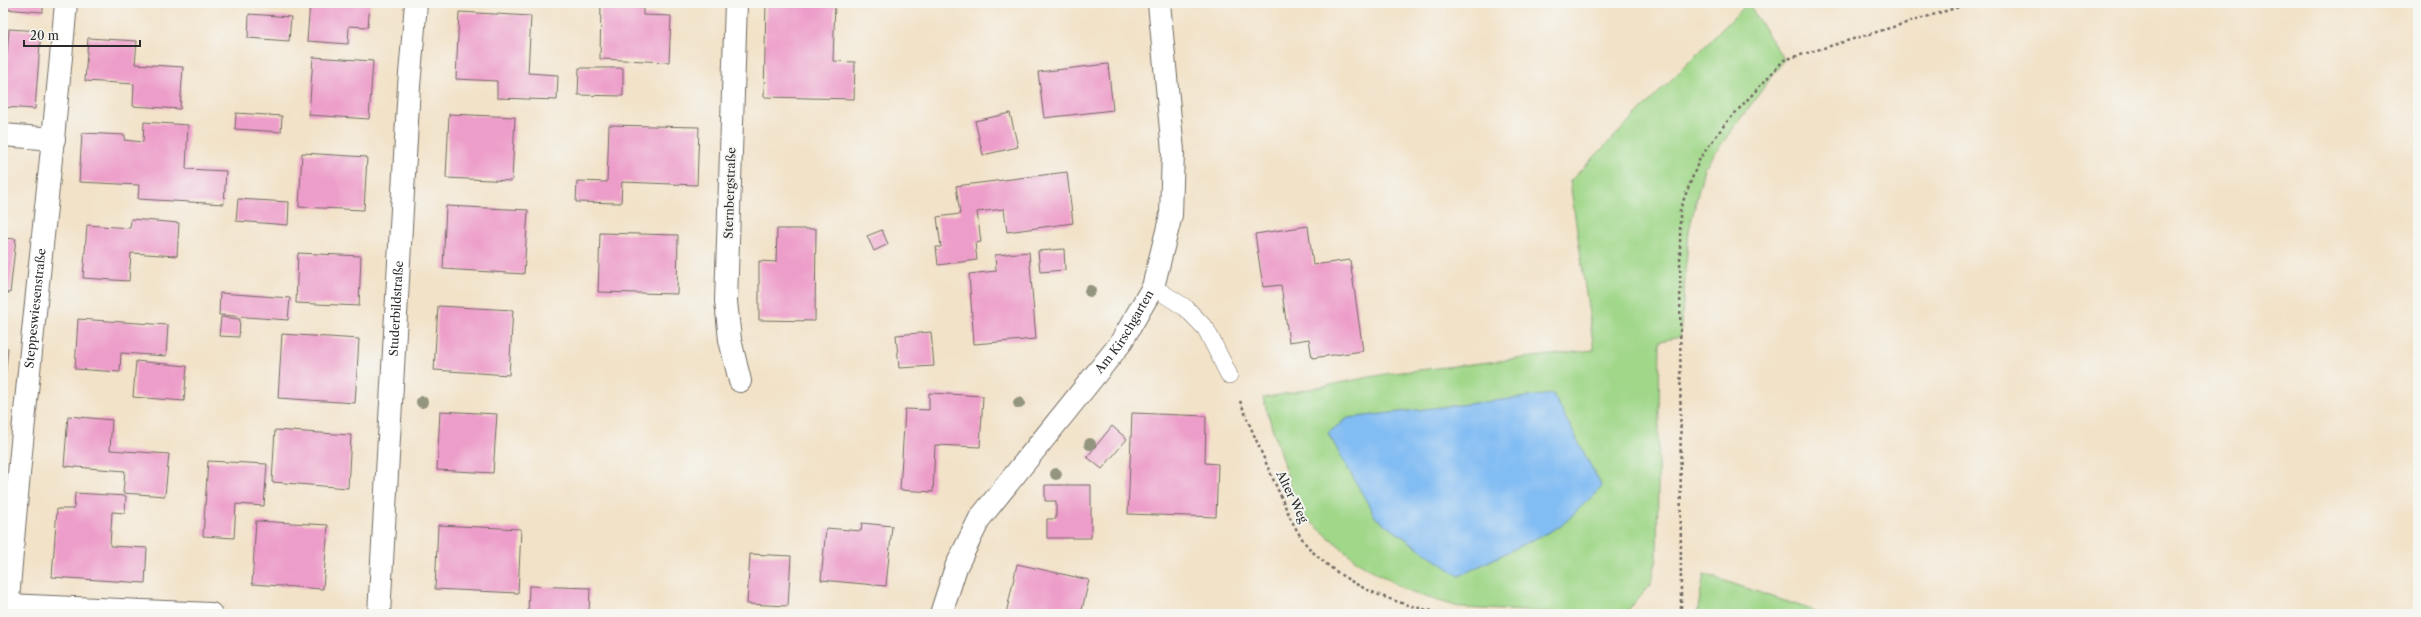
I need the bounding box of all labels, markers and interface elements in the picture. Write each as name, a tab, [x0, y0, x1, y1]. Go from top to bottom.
scale bar	[24, 22, 140, 48]
text: 20 m	[30, 28, 59, 43]
street label: Sternbergstraße	[720, 147, 739, 239]
street label: Steppeswiesenstraße	[21, 247, 49, 369]
street label: Studerbildstraße	[386, 260, 406, 357]
street label: Am Kirschgarten	[1091, 287, 1157, 377]
street label: Alter Weg	[1273, 467, 1312, 526]

